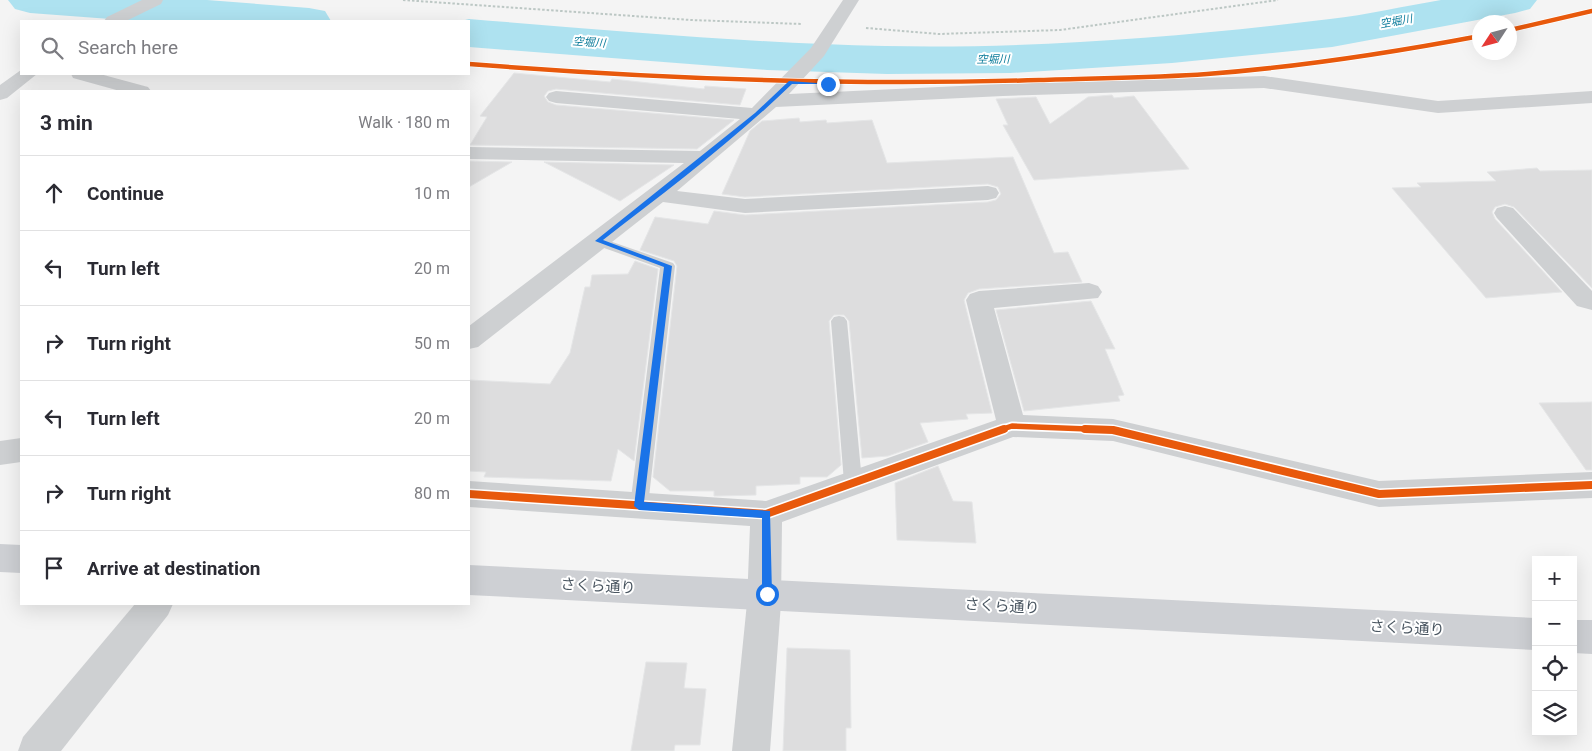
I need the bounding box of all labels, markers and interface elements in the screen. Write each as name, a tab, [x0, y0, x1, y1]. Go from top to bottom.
water label: 空堀川	[1379, 12, 1414, 31]
north arrow	[1472, 15, 1517, 60]
search box	[20, 20, 470, 75]
icon: search	[38, 34, 66, 62]
water label: 空堀川	[572, 35, 607, 50]
text: Search here	[78, 36, 178, 59]
water label: 空堀川	[977, 53, 1010, 66]
route end	[817, 73, 840, 96]
text: 3 min	[40, 111, 93, 135]
text: Walk · 180 m	[358, 113, 450, 132]
icon: ahead	[40, 179, 68, 207]
text: Continue	[87, 182, 164, 205]
text: 10 m	[414, 184, 450, 203]
icon: left	[40, 254, 68, 282]
text: Turn left	[87, 257, 160, 280]
text: 20 m	[414, 259, 450, 278]
icon: right	[40, 329, 68, 357]
text: Turn right	[87, 332, 171, 355]
text: 50 m	[414, 334, 450, 353]
icon: left	[40, 404, 68, 432]
text: Turn left	[87, 407, 160, 430]
text: 20 m	[414, 409, 450, 428]
icon: right	[40, 479, 68, 507]
text: Turn right	[87, 482, 171, 505]
text: 80 m	[414, 484, 450, 503]
icon: arrive	[40, 554, 68, 582]
map controls	[1532, 556, 1577, 736]
button: +	[1532, 556, 1577, 601]
text: Arrive at destination	[87, 557, 260, 580]
street label: さくら通り	[560, 575, 636, 597]
route start	[756, 583, 779, 606]
street label: さくら通り	[964, 595, 1040, 617]
button: −	[1532, 601, 1577, 646]
street label: さくら通り	[1369, 617, 1445, 639]
button: locate	[1532, 646, 1577, 691]
button: layers	[1532, 691, 1577, 736]

